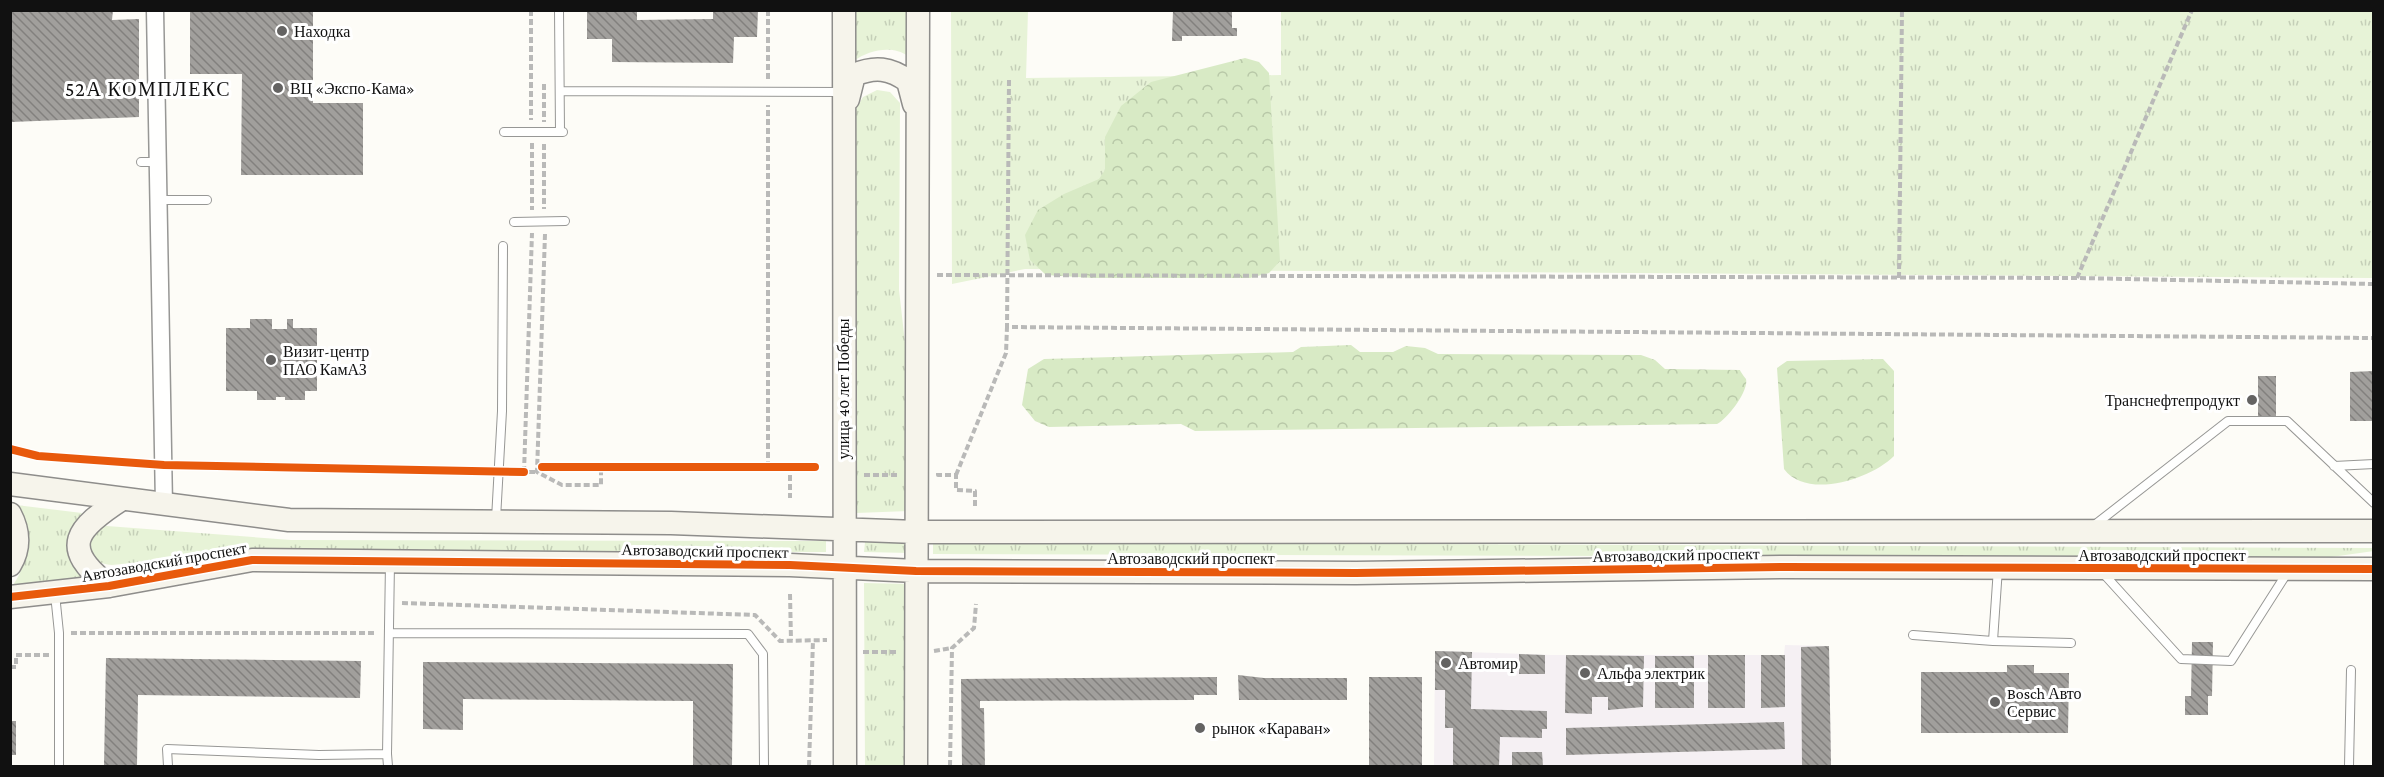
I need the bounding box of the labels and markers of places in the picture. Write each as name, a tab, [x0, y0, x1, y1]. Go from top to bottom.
place label: Находка	[294, 23, 350, 41]
marker: Находка	[275, 24, 289, 38]
place label: ВЦ «Экспо-Кама»	[290, 80, 415, 98]
marker: ВЦ «Экспо-Кама»	[271, 81, 285, 95]
place label: Визит-центр ПАО КамАЗ	[283, 343, 369, 378]
marker: Визит-центр ПАО КамАЗ	[264, 353, 278, 367]
place label: Транснефтепродукт	[2105, 392, 2240, 410]
marker: Транснефтепродукт	[2245, 393, 2259, 407]
place label: Автомир	[1458, 655, 1518, 673]
marker: Автомир	[1439, 656, 1453, 670]
place label: Альфа электрик	[1597, 665, 1705, 683]
marker: Альфа электрик	[1578, 666, 1592, 680]
place label: Bosch Авто Сервис	[2007, 685, 2082, 721]
marker: Bosch Авто Сервис	[1988, 695, 2002, 709]
place label: рынок «Караван»	[1212, 720, 1331, 738]
marker: рынок «Караван»	[1193, 721, 1207, 735]

